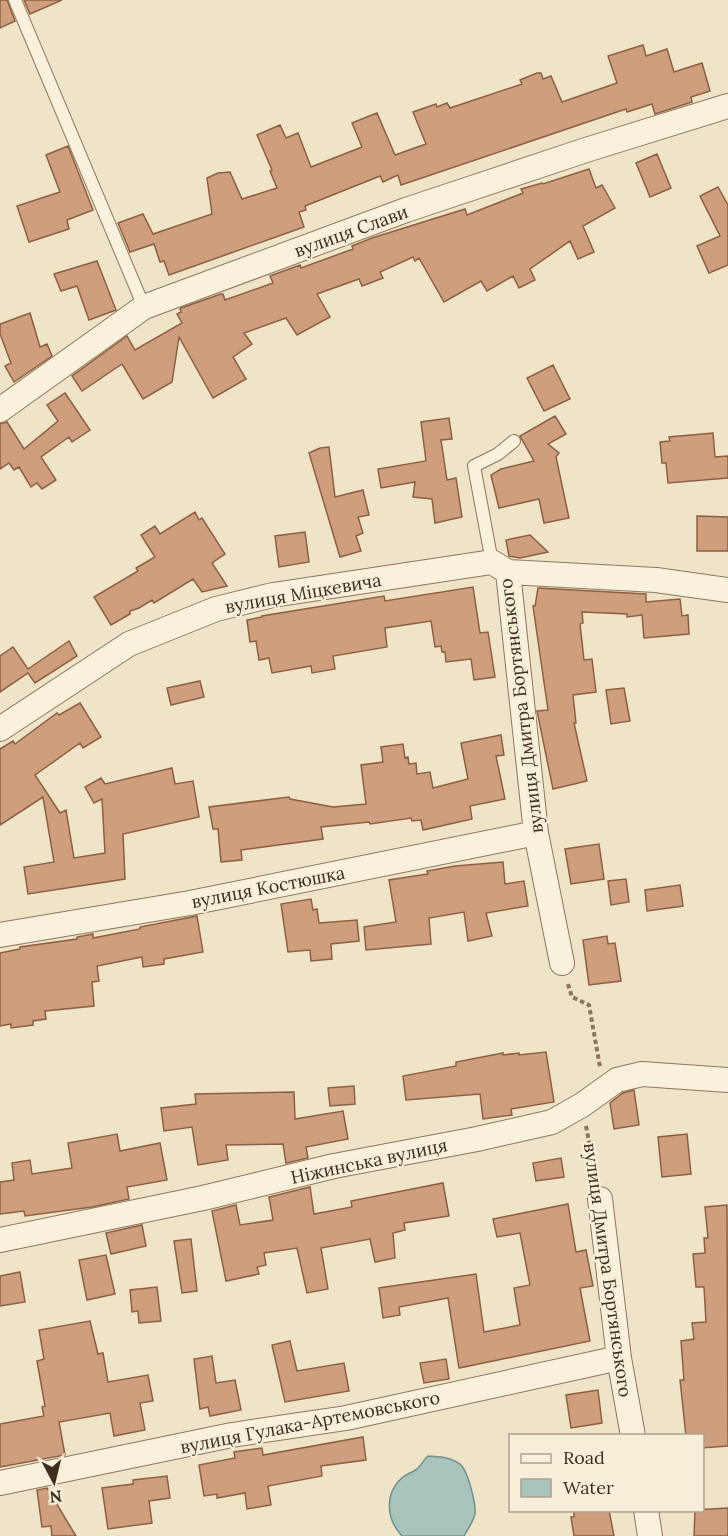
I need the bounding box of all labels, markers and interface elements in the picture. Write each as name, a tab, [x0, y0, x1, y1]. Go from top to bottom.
street label: вулиця Слави	[291, 200, 411, 262]
street label: вулиця Міцкевича	[223, 568, 383, 618]
street label: вулиця Дмитра Бортянського	[494, 577, 548, 835]
street label: вулиця Костюшка	[189, 861, 347, 913]
street label: Ніжинська вулиця	[289, 1133, 449, 1189]
street label: вулиця Дмитра Бортянського	[579, 1141, 637, 1399]
street label: вулиця Гулака-Артемовського	[178, 1386, 442, 1458]
legend	[509, 1434, 704, 1512]
text: Road	[563, 1446, 605, 1469]
north arrow	[24, 1452, 84, 1512]
text: Water	[563, 1476, 614, 1499]
text: N	[48, 1486, 63, 1508]

